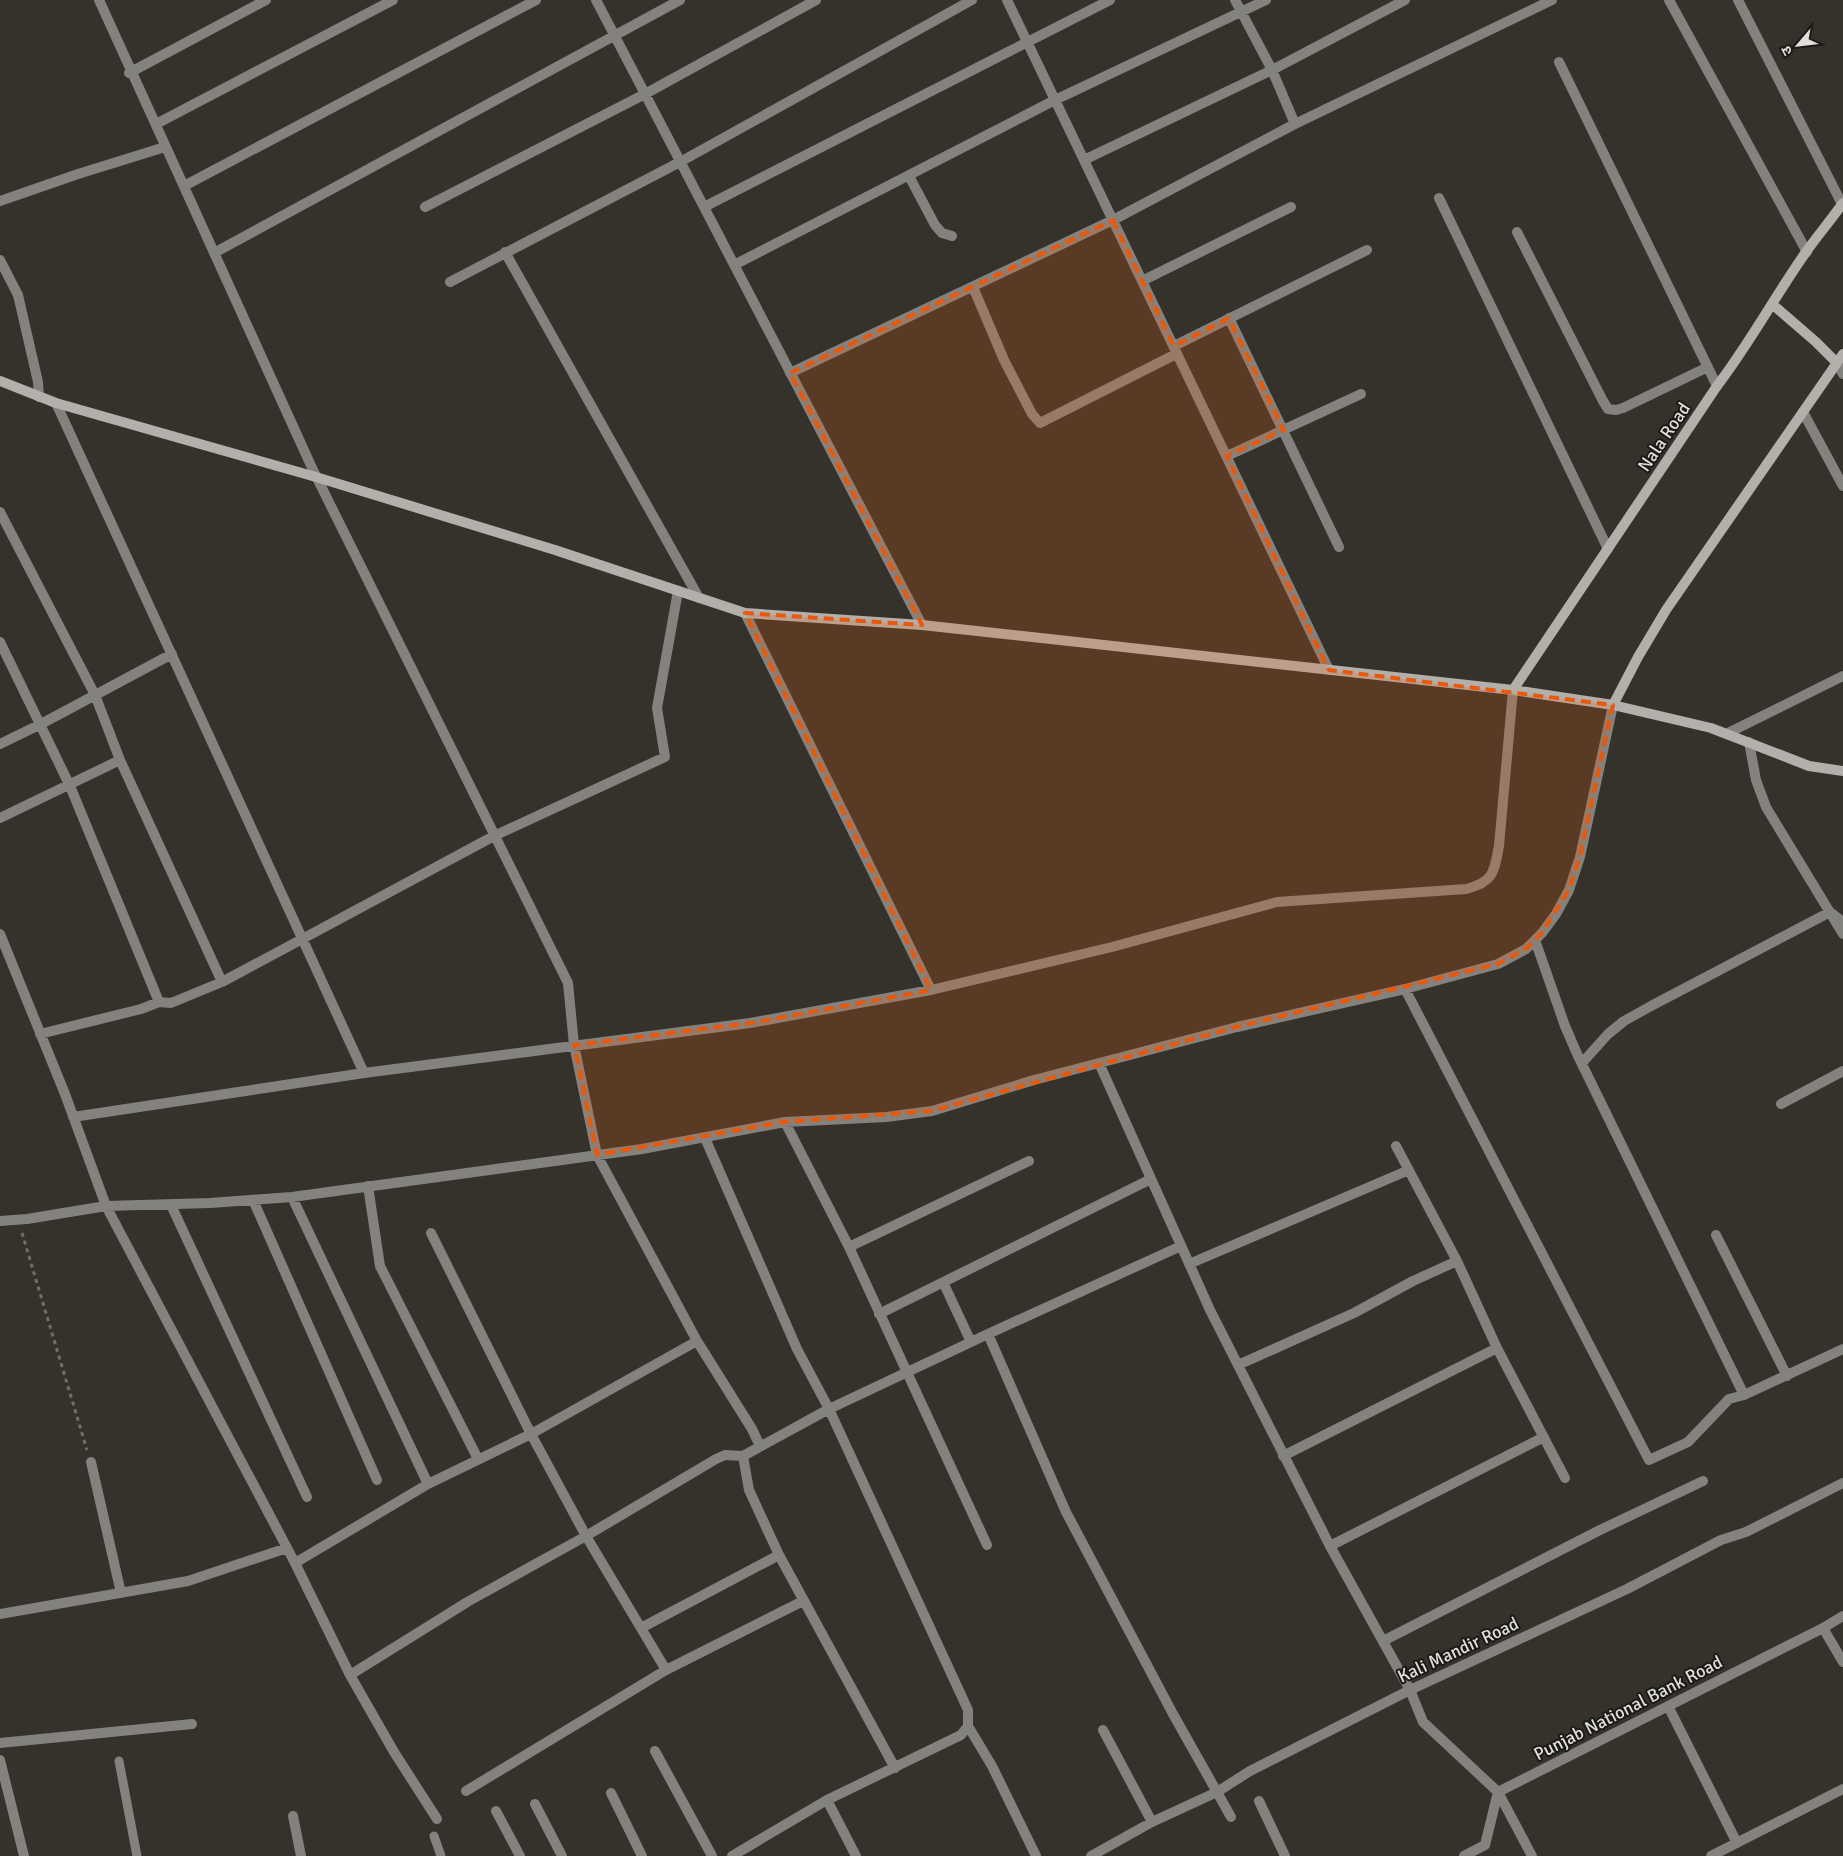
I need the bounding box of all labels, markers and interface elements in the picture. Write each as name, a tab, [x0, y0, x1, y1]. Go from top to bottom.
north arrow	[1773, 20, 1823, 70]
text: उ	[1777, 43, 1796, 58]
street label: Nala Road	[1633, 398, 1695, 476]
street label: Kali Mandir Road	[1394, 1612, 1522, 1688]
street label: Punjab National Bank Road	[1530, 1651, 1726, 1765]

